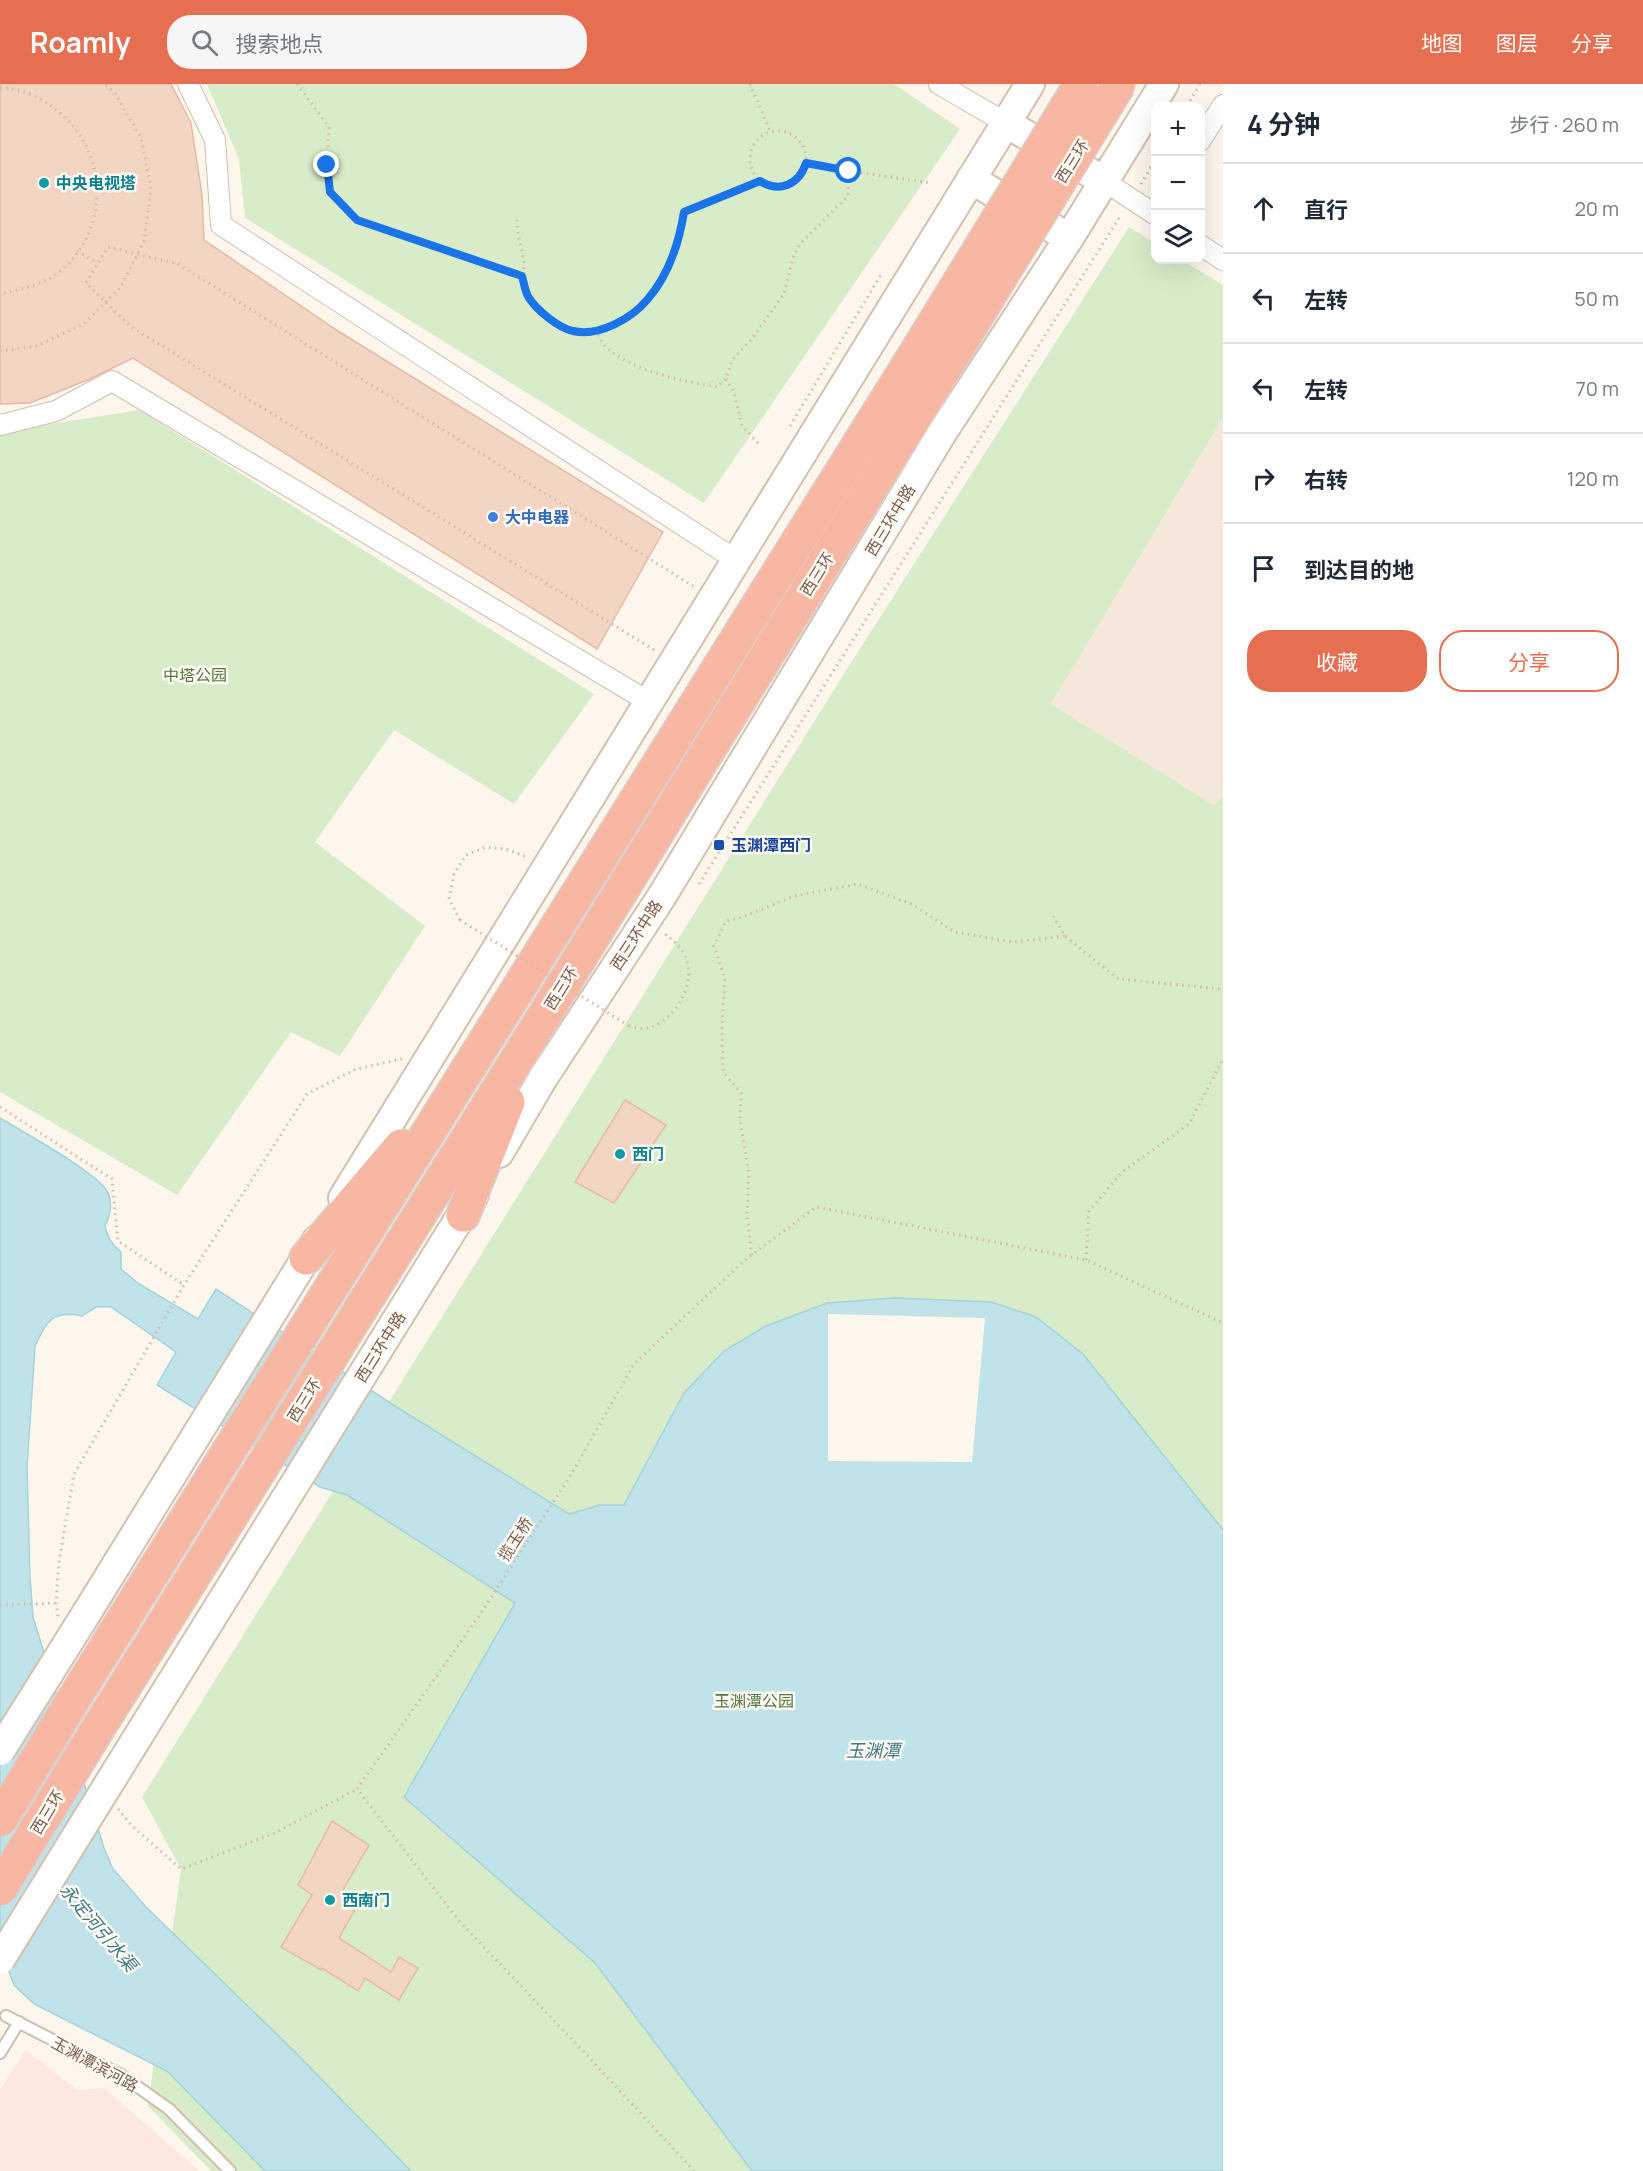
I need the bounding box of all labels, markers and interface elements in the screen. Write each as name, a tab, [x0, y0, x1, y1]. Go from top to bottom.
search box	[167, 15, 587, 69]
text: Roamly	[30, 23, 131, 61]
icon: search	[188, 26, 221, 59]
text: 搜索地点	[236, 29, 324, 59]
text: 地图	[1421, 29, 1463, 57]
text: 图层	[1496, 29, 1538, 57]
text: 分享	[1571, 29, 1613, 57]
map controls	[1151, 102, 1205, 264]
button: +	[1151, 102, 1205, 156]
text: 4 分钟	[1247, 106, 1320, 142]
text: 步行 · 260 m	[1510, 111, 1619, 138]
street label: 西三环	[1050, 135, 1094, 187]
route end	[313, 151, 339, 177]
button: −	[1151, 156, 1205, 210]
route start	[835, 157, 861, 183]
place label: 中央电视塔	[56, 172, 136, 194]
marker: 中央电视塔	[37, 176, 51, 190]
icon: ahead	[1247, 192, 1280, 225]
text: 直行	[1304, 195, 1348, 225]
text: 20 m	[1574, 195, 1619, 222]
button: layers	[1151, 210, 1205, 264]
icon: left	[1247, 282, 1280, 315]
text: 左转	[1304, 285, 1348, 315]
text: 50 m	[1574, 285, 1619, 312]
icon: left	[1247, 372, 1280, 405]
text: 左转	[1304, 375, 1348, 405]
text: 70 m	[1576, 375, 1619, 402]
icon: right	[1247, 462, 1280, 495]
text: 右转	[1304, 465, 1348, 495]
text: 120 m	[1567, 465, 1619, 492]
street label: 西三环中路	[860, 480, 920, 560]
place label: 大中电器	[505, 506, 569, 528]
marker: 大中电器	[486, 510, 500, 524]
street label: 西三环	[795, 548, 839, 600]
icon: arrive	[1247, 552, 1280, 585]
text: 到达目的地	[1304, 555, 1414, 585]
button: 收藏	[1247, 630, 1427, 692]
button: 分享	[1439, 630, 1619, 692]
park label: 中塔公园	[163, 664, 227, 686]
place label: 玉渊潭西门	[731, 834, 811, 856]
marker: 玉渊潭西门	[712, 838, 726, 852]
street label: 西三环中路	[605, 895, 667, 975]
street label: 西三环	[539, 962, 583, 1014]
place label: 西门	[632, 1143, 664, 1165]
marker: 西门	[613, 1147, 627, 1161]
street label: 西三环中路	[349, 1307, 411, 1387]
street label: 西三环	[282, 1374, 326, 1426]
street label: 揽玉桥	[493, 1513, 537, 1565]
park label: 玉渊潭公园	[714, 1690, 794, 1712]
water label: 玉渊潭	[846, 1738, 903, 1762]
street label: 西三环	[25, 1786, 69, 1838]
water label: 永定河引水渠	[55, 1878, 145, 1978]
place label: 西南门	[342, 1889, 390, 1911]
marker: 西南门	[323, 1893, 337, 1907]
street label: 玉渊潭滨河路	[48, 2031, 142, 2097]

